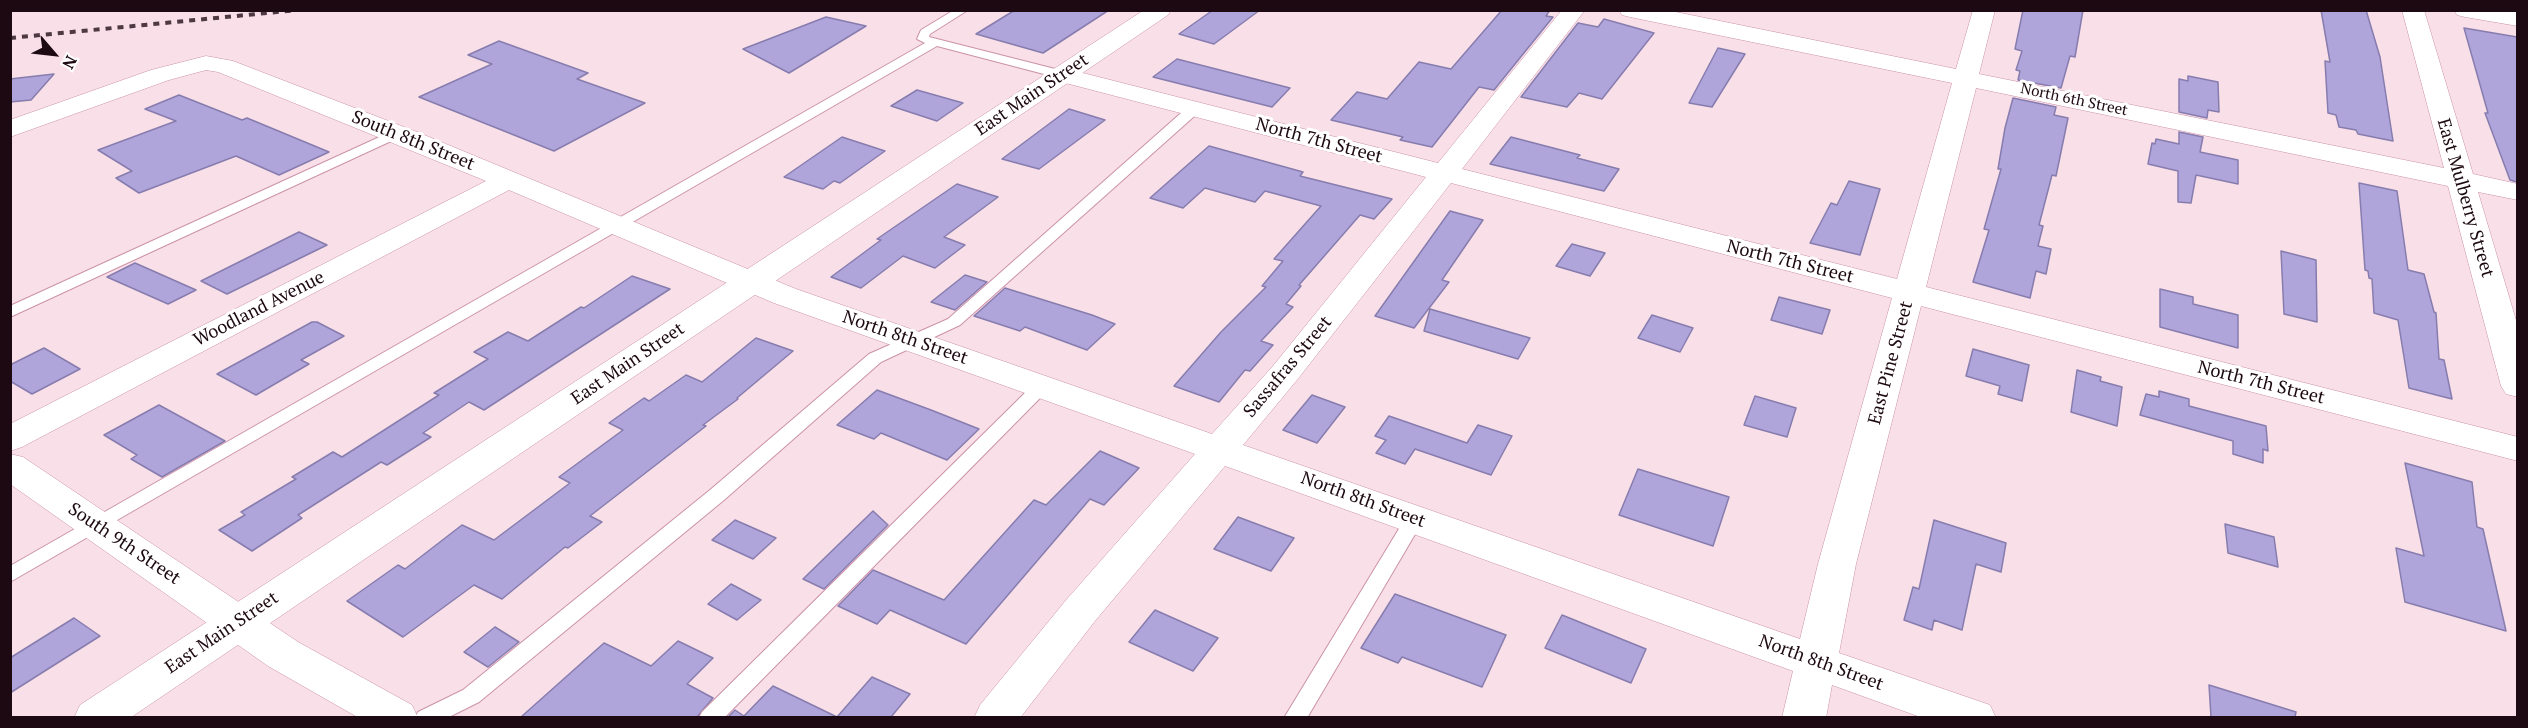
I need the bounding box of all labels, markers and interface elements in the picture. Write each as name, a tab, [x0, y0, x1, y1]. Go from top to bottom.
north arrow	[24, 24, 84, 84]
street label: East Main Street	[971, 49, 1093, 141]
text: N	[57, 52, 82, 73]
street label: North 6th Street	[2019, 80, 2129, 120]
street label: South 8th Street	[348, 106, 478, 176]
street label: North 7th Street	[1253, 114, 1385, 168]
street label: East Mulberry Street	[2432, 116, 2498, 280]
street label: North 7th Street	[1724, 236, 1856, 288]
street label: Woodland Avenue	[190, 267, 328, 351]
street label: East Pine Street	[1864, 299, 1918, 427]
street label: North 8th Street	[840, 306, 970, 370]
street label: Sassafras Street	[1239, 312, 1337, 422]
street label: East Main Street	[567, 318, 689, 410]
street label: North 7th Street	[2195, 357, 2327, 409]
street label: North 8th Street	[1298, 467, 1428, 533]
street label: South 9th Street	[64, 498, 184, 590]
street label: East Main Street	[161, 587, 283, 679]
street label: North 8th Street	[1756, 630, 1886, 696]

